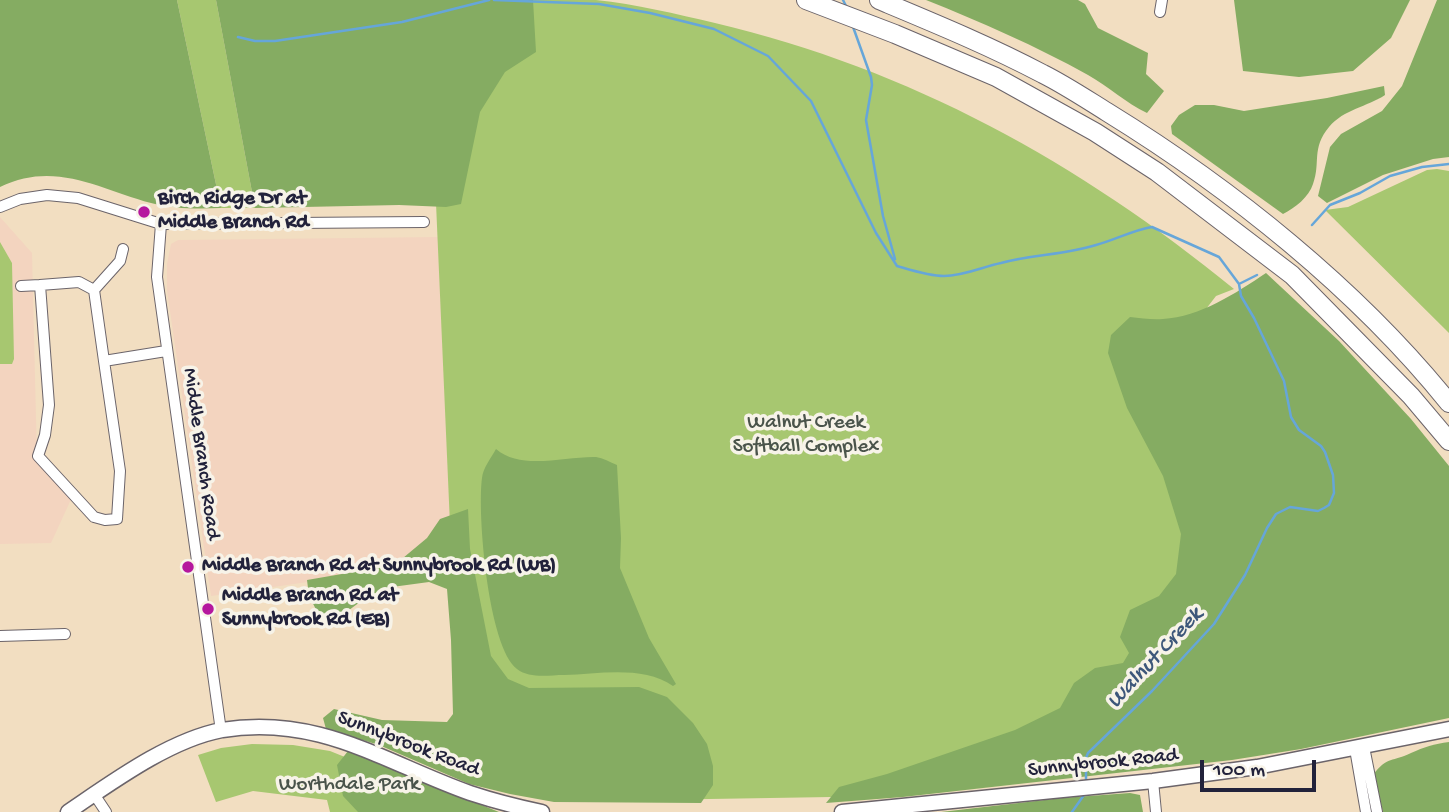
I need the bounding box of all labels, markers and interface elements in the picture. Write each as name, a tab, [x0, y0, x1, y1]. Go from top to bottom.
place label: Birch Ridge Dr at Middle Branch Rd	[158, 187, 309, 237]
marker: Birch Ridge Dr at Middle Branch Rd	[136, 204, 152, 220]
street label: Middle Branch Road	[175, 366, 225, 542]
park label: Walnut Creek Softball Complex	[733, 411, 879, 461]
place label: Middle Branch Rd at Sunnybrook Rd (WB)	[202, 554, 556, 580]
marker: Middle Branch Rd at Sunnybrook Rd (WB)	[180, 559, 196, 575]
place label: Middle Branch Rd at Sunnybrook Rd (EB)	[222, 584, 398, 634]
marker: Middle Branch Rd at Sunnybrook Rd (EB)	[200, 601, 216, 617]
water label: Walnut Creek	[1102, 603, 1210, 715]
street label: Sunnybrook Road	[333, 706, 483, 784]
street label: Sunnybrook Road	[1027, 744, 1179, 784]
scale bar	[1204, 746, 1320, 790]
text: 100 m	[1213, 759, 1265, 784]
park label: Worthdale Park	[279, 773, 419, 799]

